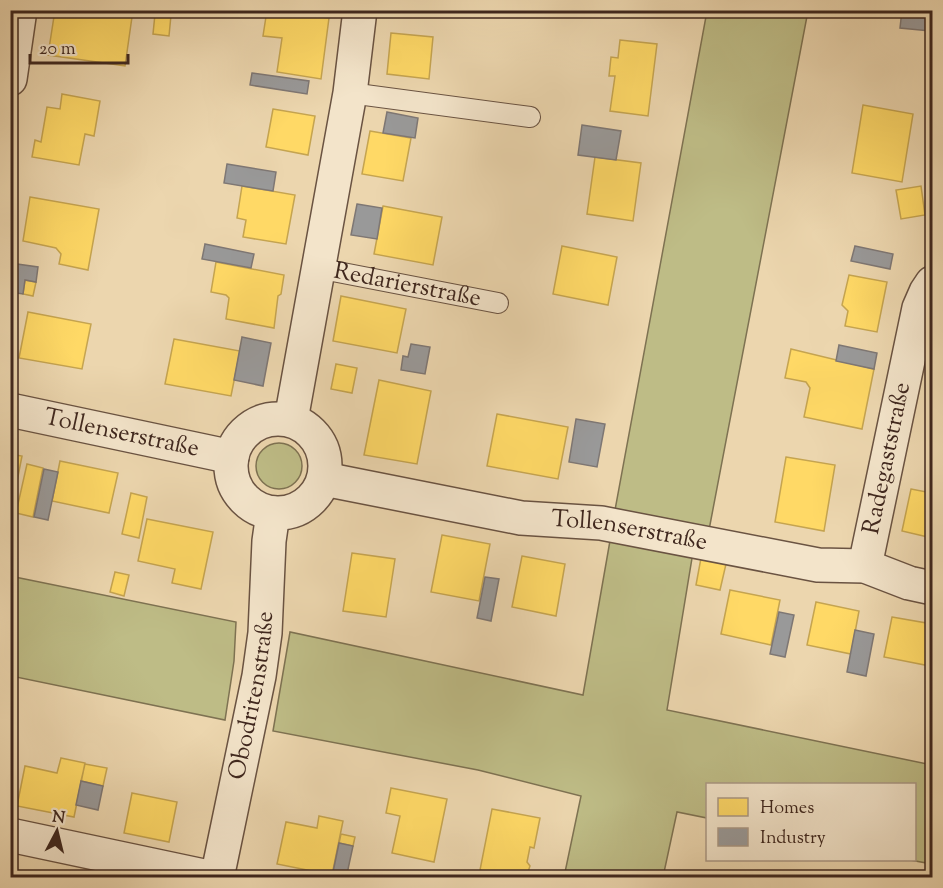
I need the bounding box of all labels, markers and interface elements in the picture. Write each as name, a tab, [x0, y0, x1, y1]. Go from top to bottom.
scale bar	[30, 27, 128, 65]
text: 20 m	[39, 37, 76, 63]
street label: Redarierstraße	[331, 255, 484, 316]
street label: Radegaststraße	[855, 379, 920, 537]
street label: Tollenserstraße	[41, 401, 202, 467]
street label: Tollenserstraße	[550, 503, 710, 560]
street label: Obodritenstraße	[221, 611, 283, 783]
legend	[706, 783, 916, 861]
text: Homes	[760, 796, 814, 822]
north arrow	[27, 801, 87, 861]
text: N	[51, 806, 66, 831]
text: Industry	[760, 826, 826, 852]

